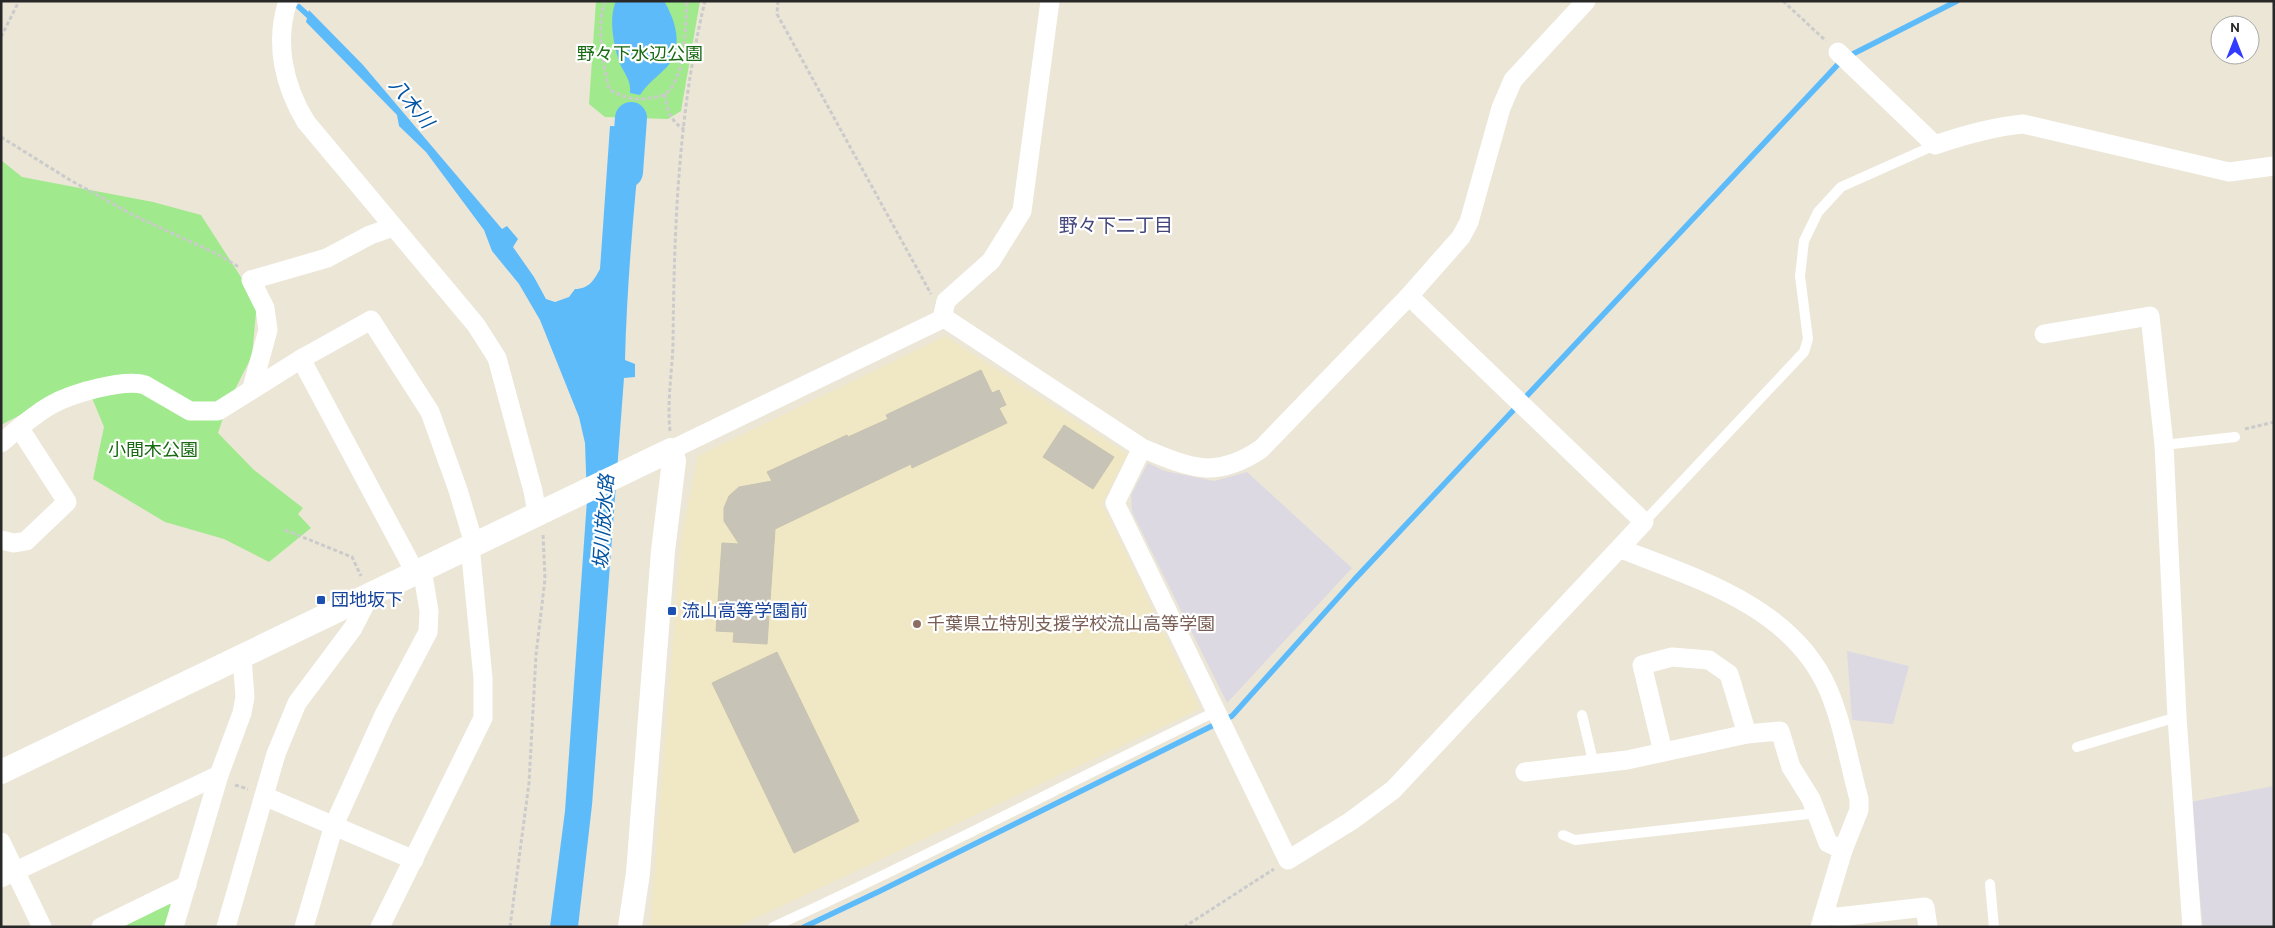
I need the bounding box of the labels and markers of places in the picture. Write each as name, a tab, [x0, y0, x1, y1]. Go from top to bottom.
place label: 団地坂下	[331, 590, 403, 613]
marker: 団地坂下	[315, 594, 327, 606]
place label: 流山高等学園前	[682, 601, 808, 624]
marker: 流山高等学園前	[666, 605, 678, 617]
place label: 千葉県立特別支援学校流山高等学園	[927, 614, 1215, 637]
marker: 千葉県立特別支援学校流山高等学園	[911, 618, 923, 630]

